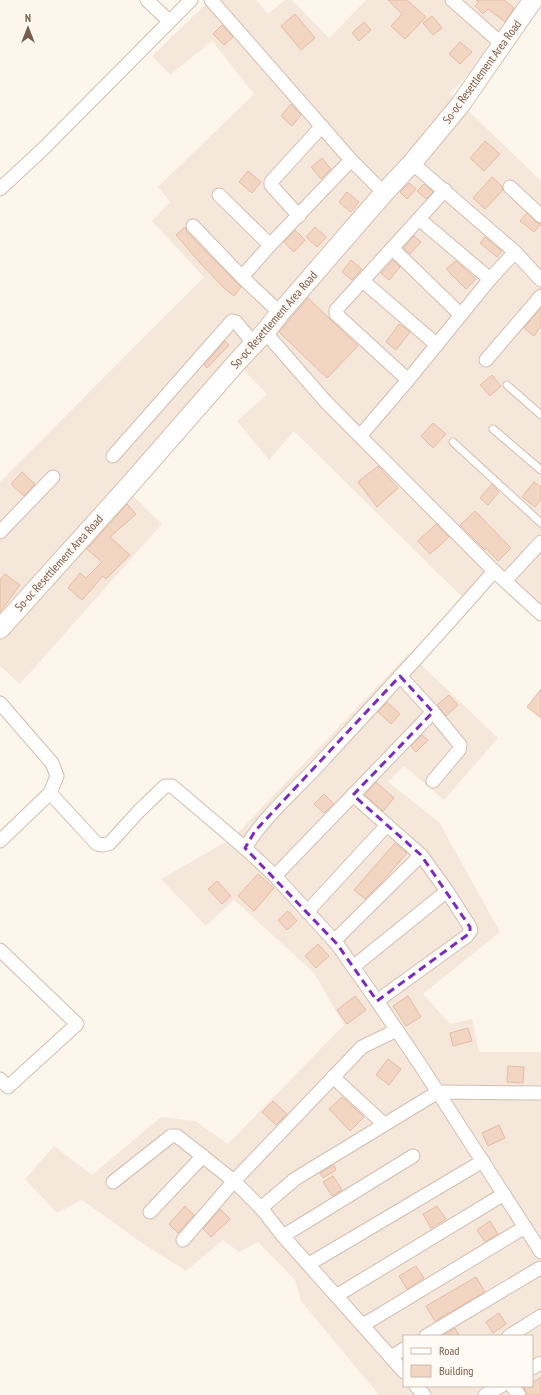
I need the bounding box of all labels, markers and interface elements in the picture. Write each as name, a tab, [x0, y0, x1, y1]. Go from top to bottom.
north arrow	[8, 8, 48, 48]
text: N	[25, 11, 31, 25]
street label: So-oc Resettlement Area Road	[439, 17, 524, 126]
street label: So-oc Resettlement Area Road	[227, 268, 320, 372]
street label: So-oc Resettlement Area Road	[11, 511, 106, 614]
legend	[403, 1335, 533, 1387]
text: Road	[439, 1343, 459, 1358]
text: Building	[439, 1363, 474, 1378]

